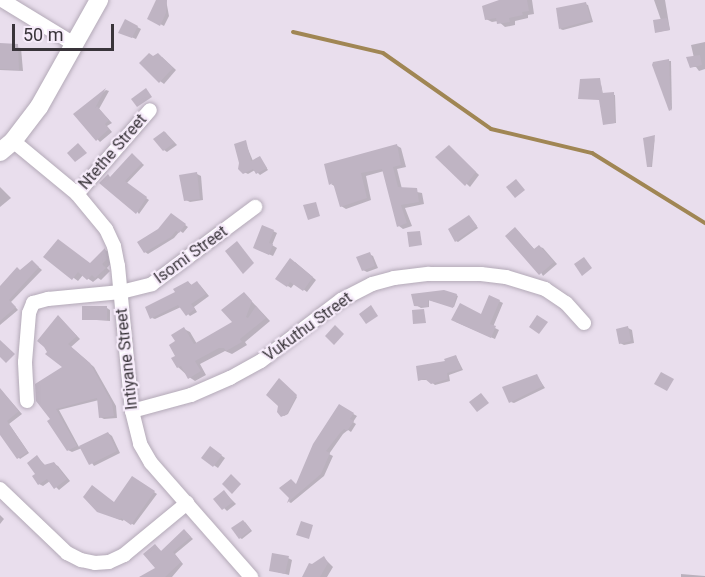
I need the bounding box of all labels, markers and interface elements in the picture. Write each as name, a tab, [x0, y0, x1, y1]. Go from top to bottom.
scale bar	[15, 12, 117, 50]
text: 50 m	[23, 24, 63, 45]
street label: Ntethe Street	[75, 110, 151, 194]
street label: Isomi Street	[151, 222, 231, 288]
street label: Vukuthu Street	[260, 288, 356, 366]
street label: Intiyane Street	[112, 307, 142, 411]

